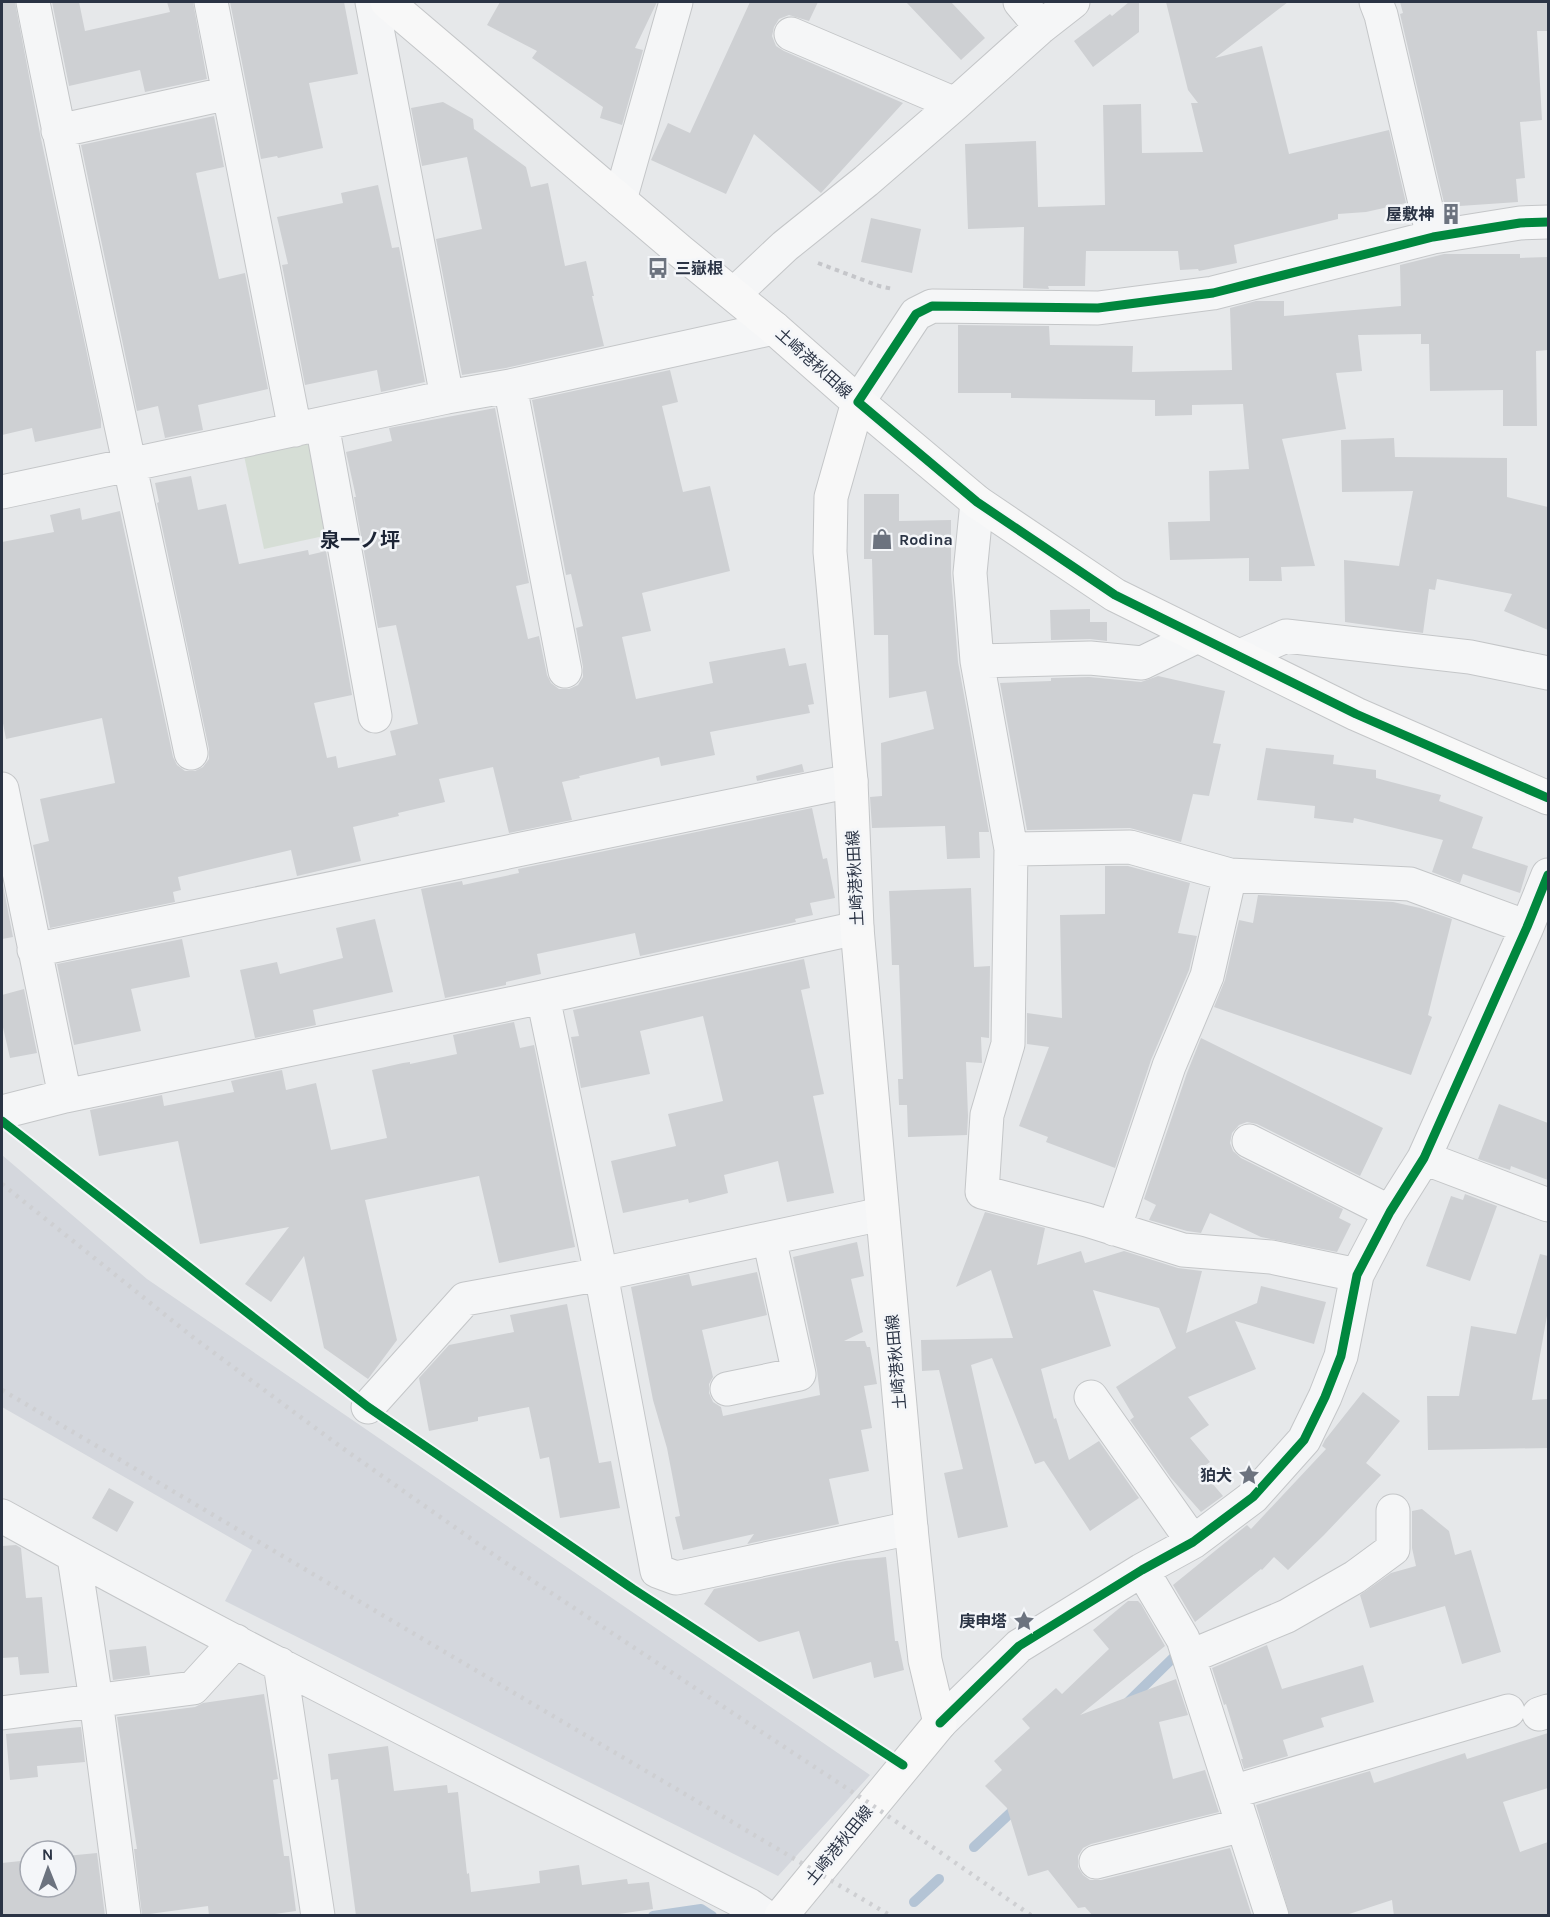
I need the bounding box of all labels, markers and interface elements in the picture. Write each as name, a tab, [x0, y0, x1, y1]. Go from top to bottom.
building icon: 屋敷神	[1439, 202, 1463, 226]
place label: 屋敷神	[1386, 205, 1434, 224]
bus stop icon: 三嶽根	[646, 256, 670, 280]
place label: 三嶽根	[675, 259, 723, 278]
street label: 土崎港秋田線	[772, 324, 856, 402]
shop icon: Rodina	[870, 527, 894, 551]
district label: 泉一ノ坪	[320, 529, 400, 552]
place label: Rodina	[899, 530, 953, 549]
street label: 土崎港秋田線	[843, 830, 867, 926]
street label: 土崎港秋田線	[882, 1313, 910, 1411]
place icon: 狛犬	[1237, 1463, 1261, 1487]
place label: 狛犬	[1200, 1466, 1232, 1485]
place icon: 庚申塔	[1012, 1609, 1036, 1633]
place label: 庚申塔	[959, 1612, 1007, 1631]
street label: 土崎港秋田線	[801, 1802, 877, 1888]
north arrow	[18, 1839, 78, 1899]
text: N	[42, 1845, 54, 1864]

